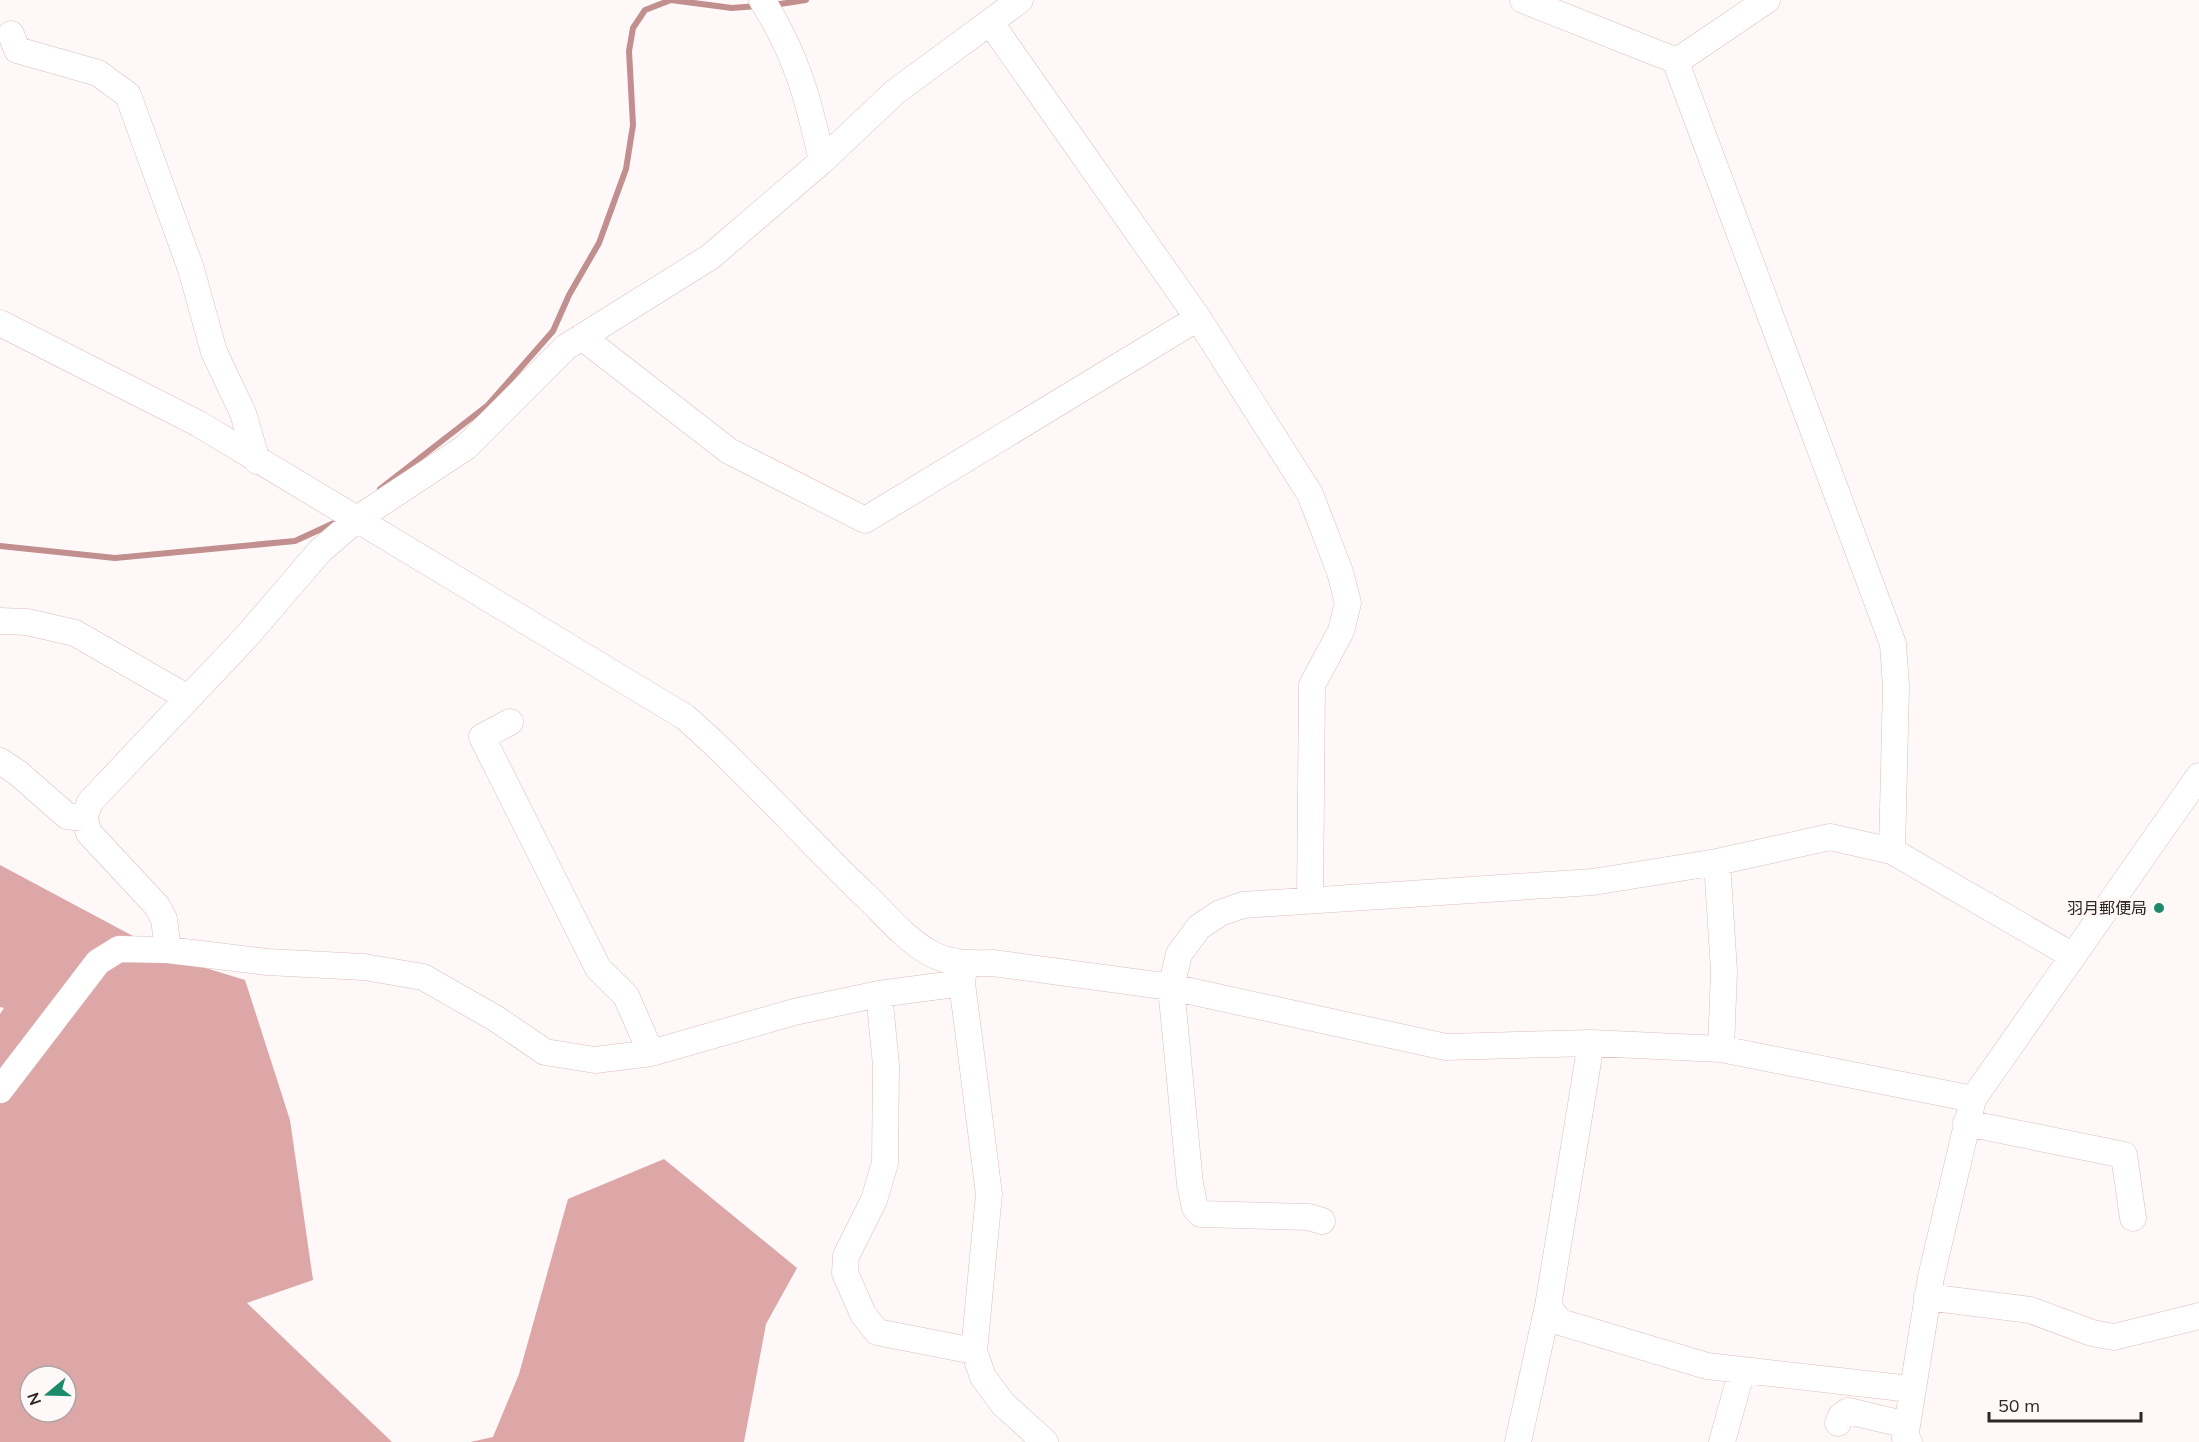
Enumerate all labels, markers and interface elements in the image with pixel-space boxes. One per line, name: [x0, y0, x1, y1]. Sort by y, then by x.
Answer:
place label: 羽月郵便局: [2067, 898, 2147, 918]
marker: 羽月郵便局: [2152, 901, 2166, 915]
north arrow: [18, 1364, 78, 1424]
scale bar: [1989, 1385, 2140, 1423]
text: N: [22, 1390, 45, 1408]
text: 50 m: [1998, 1394, 2040, 1417]

